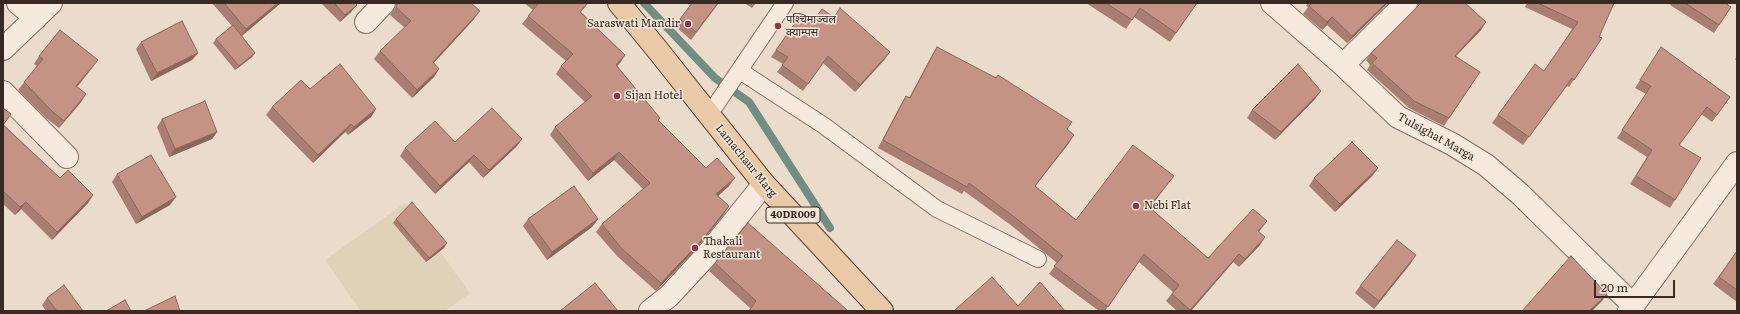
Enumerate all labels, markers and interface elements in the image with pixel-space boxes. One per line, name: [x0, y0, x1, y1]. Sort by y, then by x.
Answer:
place label: पश्‍चिमाञ्‍चल क्याम्पस: [786, 13, 836, 39]
place label: Saraswati Mandir: [587, 17, 680, 31]
marker: Saraswati Mandir: [683, 19, 693, 29]
marker: पश्‍चिमाञ्‍चल क्याम्पस: [773, 21, 783, 31]
place label: Sijan Hotel: [625, 89, 683, 103]
marker: Sijan Hotel: [612, 91, 622, 101]
street label: Tulsighat Marga: [1395, 110, 1477, 164]
street label: Lamachaur Marg: [713, 122, 779, 200]
place label: Nebi Flat: [1144, 199, 1191, 213]
marker: Nebi Flat: [1131, 201, 1141, 211]
road number: 40DR009: [766, 207, 820, 223]
place label: Thakali Restaurant: [703, 235, 760, 261]
marker: Thakali Restaurant: [690, 243, 700, 253]
scale bar: [1596, 272, 1677, 298]
text: 20 m: [1601, 278, 1628, 296]

